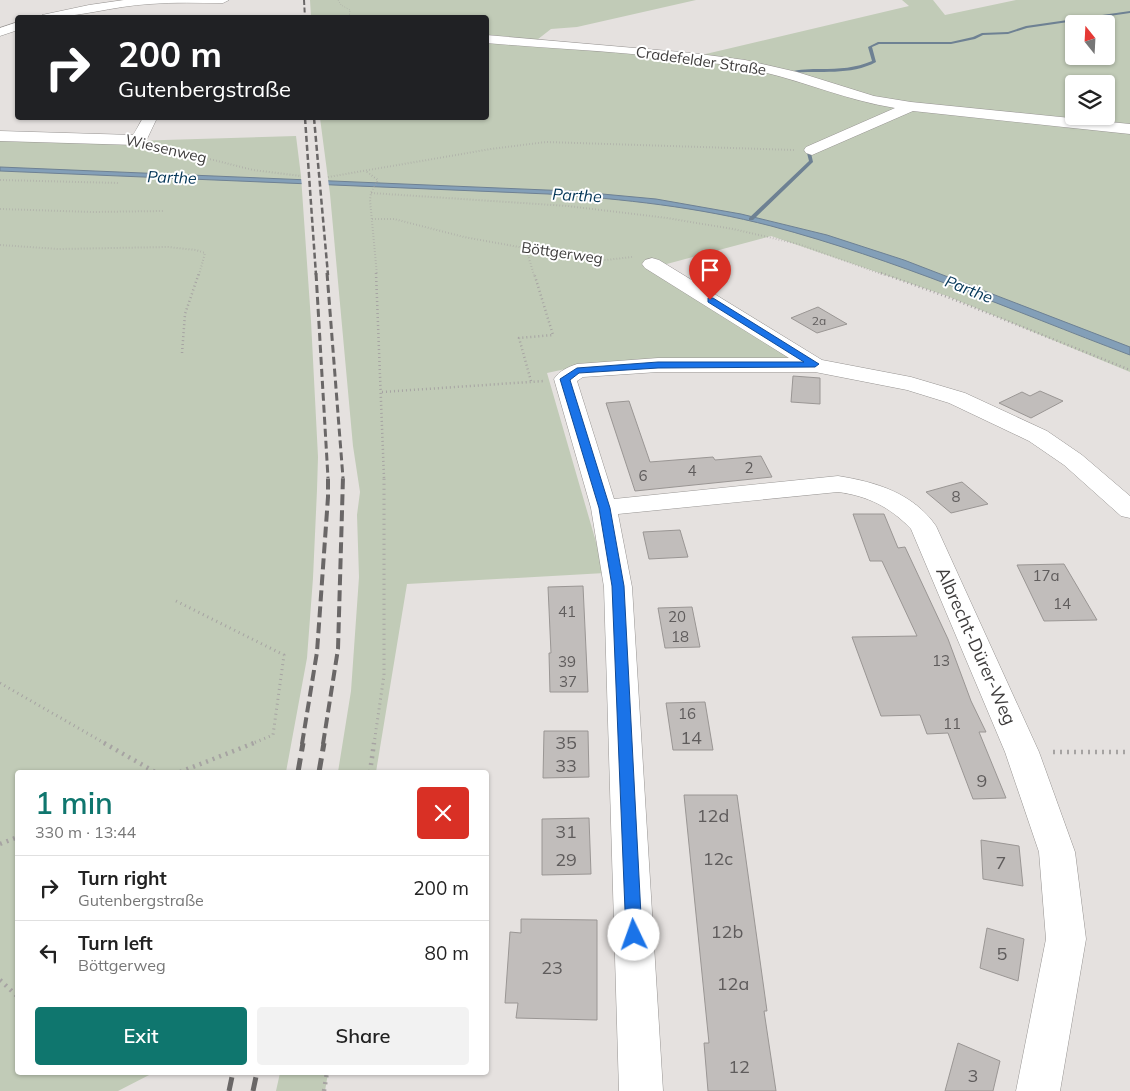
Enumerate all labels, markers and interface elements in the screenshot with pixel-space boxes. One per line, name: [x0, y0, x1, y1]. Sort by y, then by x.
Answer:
north arrow: [1065, 15, 1115, 65]
map controls: [1065, 15, 1115, 125]
text: 200 m: [118, 32, 222, 76]
icon: right: [35, 35, 100, 100]
street label: Cradefelder Straße: [635, 42, 768, 79]
text: Gutenbergstraße: [118, 75, 291, 103]
button: layers: [1065, 75, 1115, 125]
street label: Wiesenweg: [124, 130, 209, 167]
water label: Parthe: [147, 166, 197, 188]
water label: Parthe: [552, 184, 603, 206]
street label: Böttgerweg: [520, 237, 604, 268]
pin: [689, 249, 731, 300]
icon: arrive: [696, 256, 724, 284]
water label: Parthe: [942, 271, 996, 307]
house number: 2a: [812, 313, 826, 328]
house number: 2: [744, 458, 754, 477]
house number: 4: [687, 461, 697, 480]
house number: 6: [638, 466, 648, 485]
house number: 8: [951, 487, 961, 506]
street label: Albrecht-Dürer-Weg: [931, 563, 1022, 728]
house number: 17a: [1032, 566, 1060, 585]
house number: 14: [1053, 594, 1071, 613]
house number: 41: [558, 602, 576, 621]
house number: 20: [668, 607, 686, 626]
house number: 18: [671, 627, 689, 646]
house number: 13: [932, 651, 950, 670]
house number: 39: [558, 652, 576, 671]
house number: 37: [559, 672, 577, 691]
house number: 16: [678, 704, 696, 723]
house number: 11: [943, 714, 961, 733]
house number: 14: [680, 726, 702, 749]
house number: 35: [555, 731, 577, 754]
house number: 33: [555, 754, 577, 777]
house number: 9: [977, 769, 987, 792]
text: 1 min: [35, 784, 113, 822]
button: close: [417, 787, 469, 839]
house number: 12d: [697, 804, 729, 827]
house number: 31: [555, 820, 577, 843]
text: 330 m · 13:44: [35, 822, 136, 842]
house number: 12c: [703, 847, 733, 870]
house number: 29: [555, 848, 577, 871]
house number: 7: [996, 851, 1006, 874]
text: Turn right: [78, 866, 167, 890]
icon: right: [35, 874, 63, 902]
text: 200 m: [413, 876, 469, 900]
text: Gutenbergstraße: [78, 890, 204, 910]
position arrow: [607, 908, 659, 960]
house number: 12b: [711, 920, 743, 943]
text: Turn left: [78, 931, 153, 955]
icon: left: [35, 939, 63, 967]
text: 80 m: [425, 941, 469, 965]
house number: 5: [997, 942, 1008, 965]
text: Böttgerweg: [78, 955, 166, 975]
house number: 23: [541, 956, 563, 979]
house number: 12a: [717, 972, 749, 995]
button: Exit: [35, 1007, 247, 1065]
button: Share: [257, 1007, 469, 1065]
house number: 12: [728, 1055, 750, 1078]
house number: 3: [968, 1064, 978, 1087]

